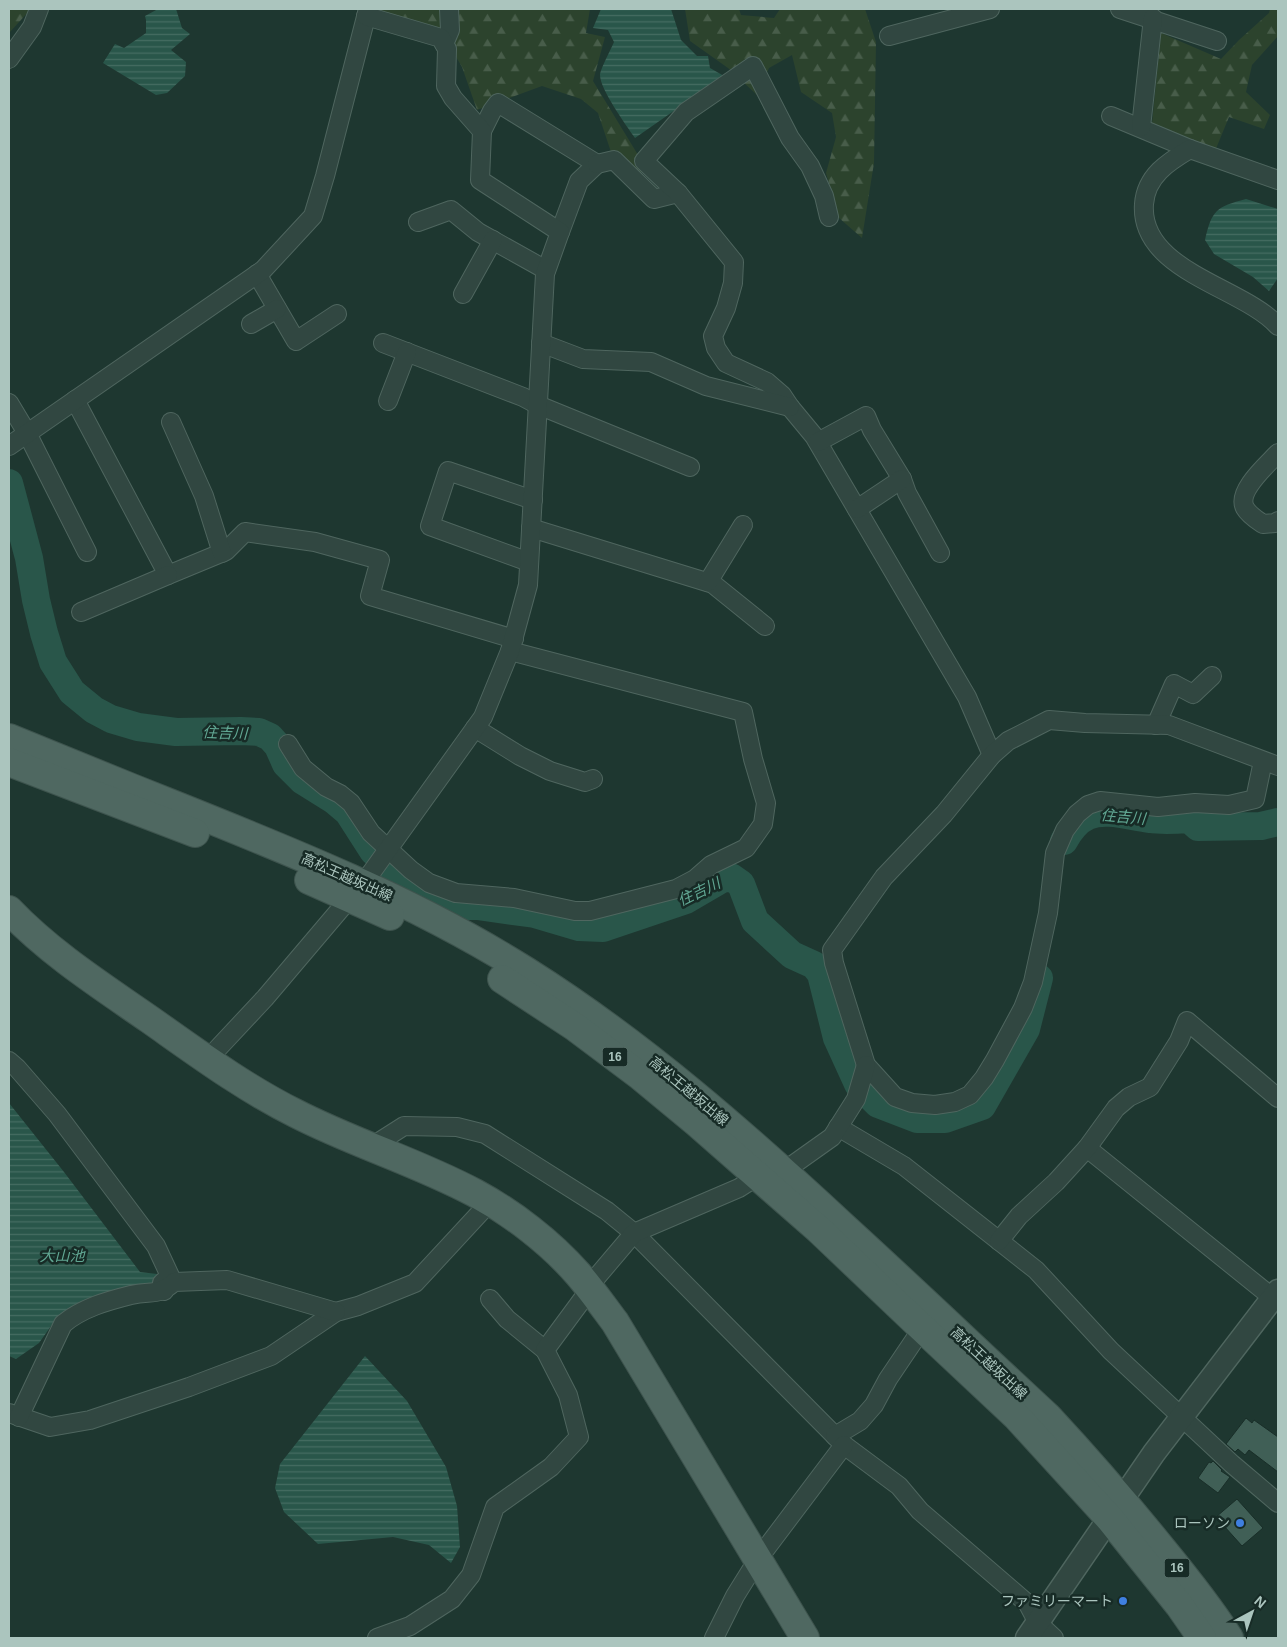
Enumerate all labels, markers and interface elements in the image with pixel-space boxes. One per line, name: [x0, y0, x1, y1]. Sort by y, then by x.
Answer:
water label: 住吉川: [202, 723, 250, 742]
water label: 住吉川: [1100, 806, 1148, 827]
street label: 高松王越坂出線: [299, 850, 395, 904]
water label: 住吉川: [675, 873, 725, 909]
road number: 16: [602, 1048, 628, 1066]
street label: 高松王越坂出線: [646, 1053, 732, 1129]
water label: 大山池: [39, 1247, 86, 1264]
street label: 高松王越坂出線: [948, 1324, 1030, 1402]
place label: ローソン: [1174, 1515, 1230, 1531]
marker: ローソン: [1234, 1517, 1246, 1529]
road number: 16: [1164, 1559, 1190, 1578]
north arrow: [1227, 1587, 1277, 1637]
place label: ファミリーマート: [1001, 1593, 1113, 1609]
text: N: [1251, 1593, 1269, 1611]
marker: ファミリーマート: [1117, 1595, 1129, 1607]

